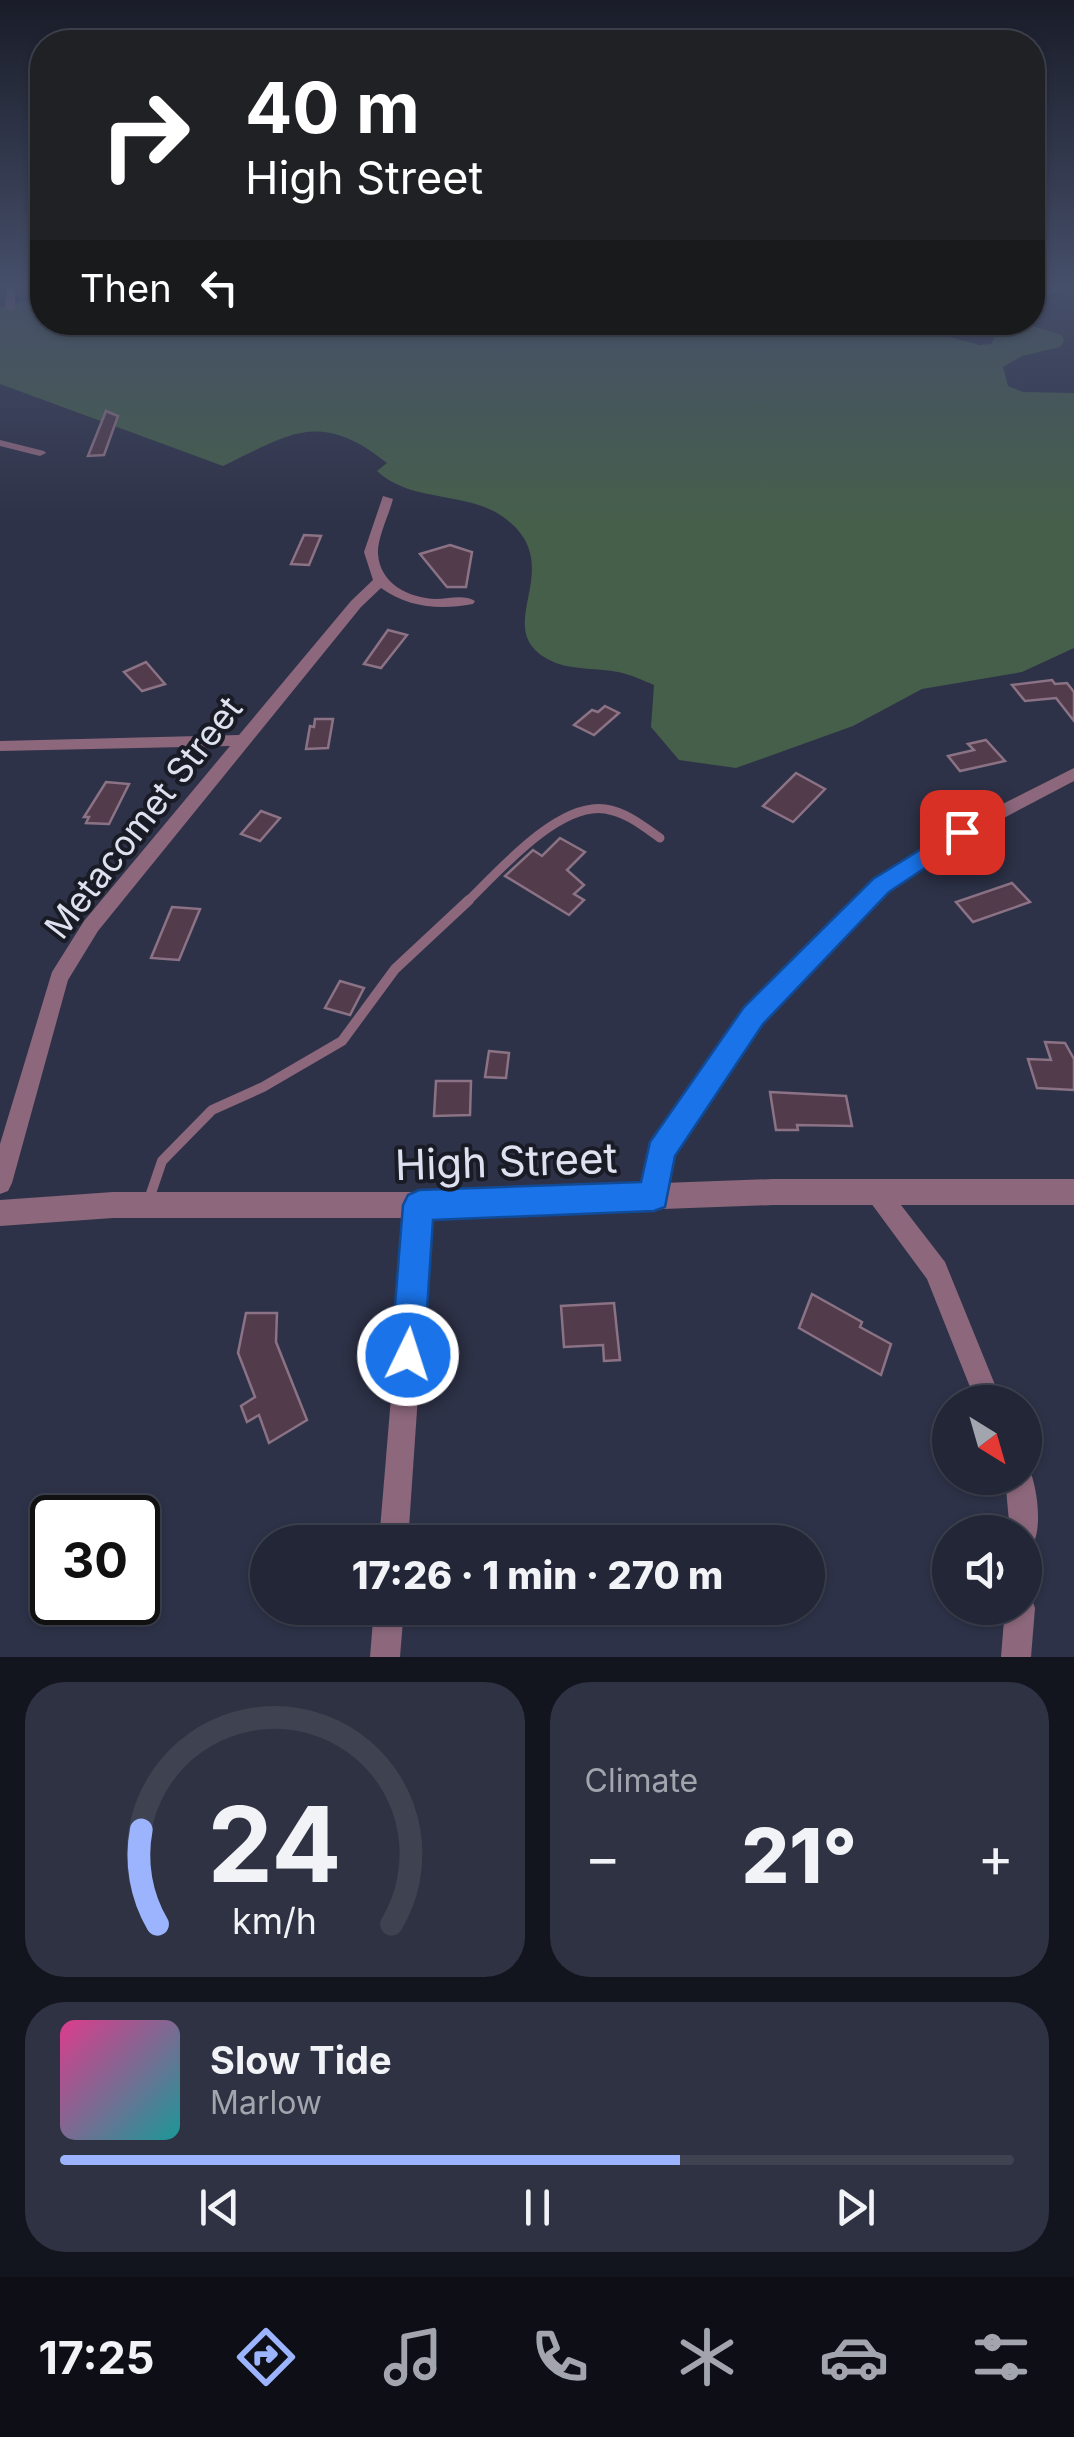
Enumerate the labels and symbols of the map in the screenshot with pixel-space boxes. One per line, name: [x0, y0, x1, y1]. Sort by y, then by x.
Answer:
street label: Metacomet Street: [36, 688, 250, 946]
pin: [920, 790, 1005, 875]
street label: High Street: [394, 1132, 618, 1190]
position arrow: [356, 1303, 460, 1407]
north arrow: [932, 1385, 1042, 1495]
speed limit sign: 30: [30, 1495, 160, 1625]

